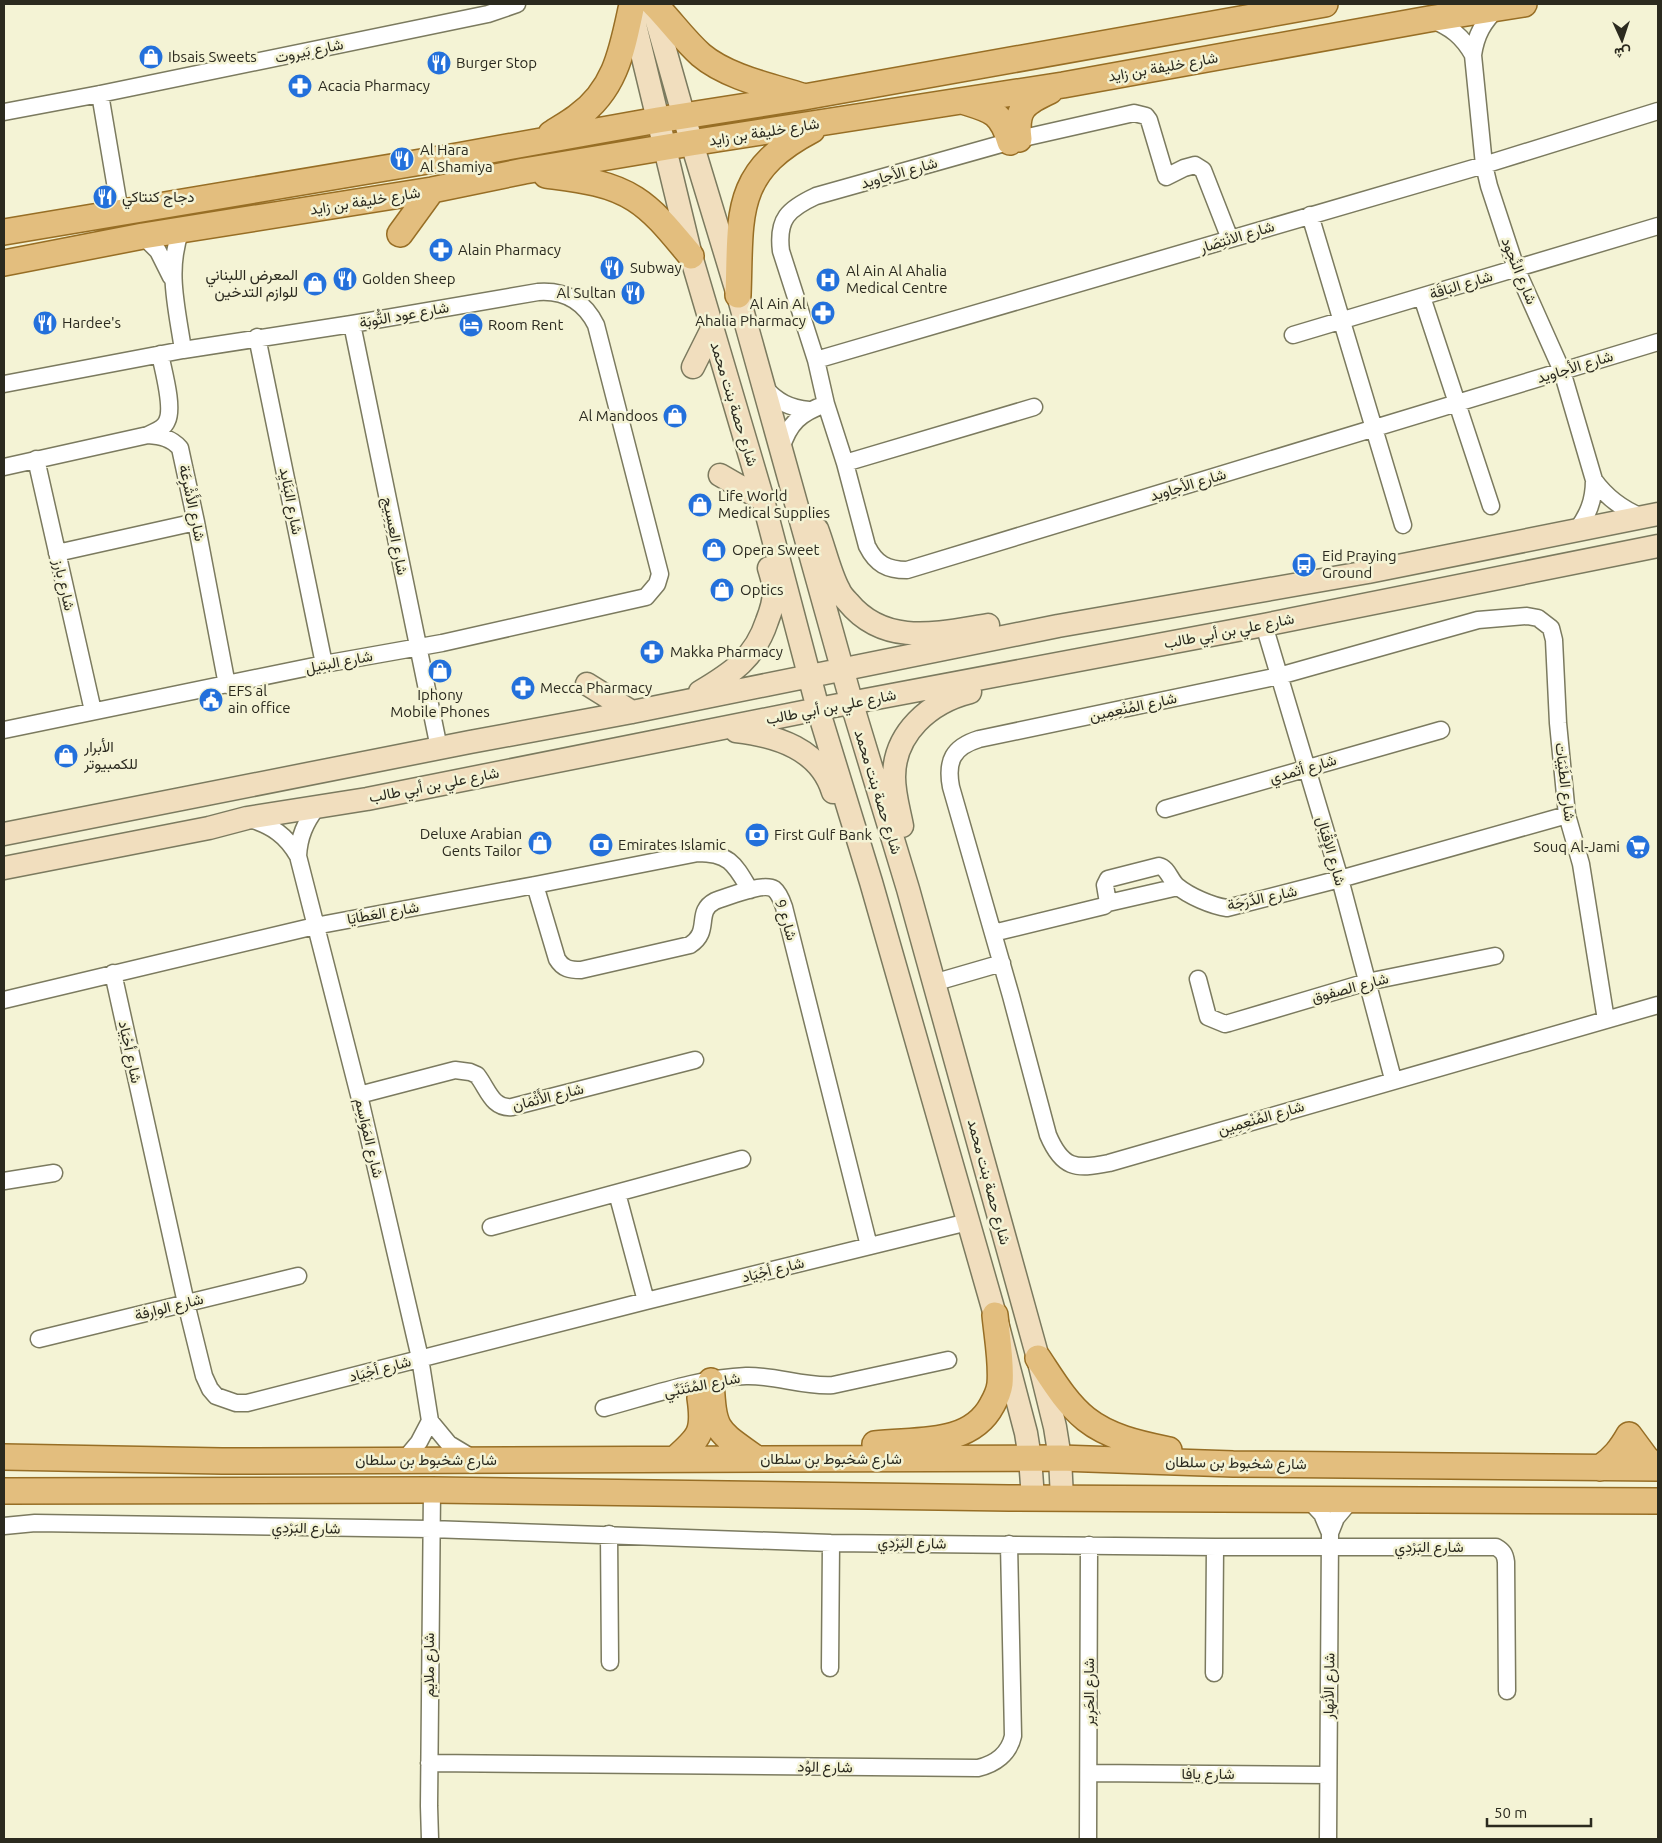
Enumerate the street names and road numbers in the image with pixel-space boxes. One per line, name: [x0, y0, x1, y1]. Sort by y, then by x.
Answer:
street label: شارع بَيروت: [273, 35, 345, 69]
street label: شارع خليفة بن زايد: [1107, 48, 1220, 88]
street label: شارع خليفة بن زايد: [708, 114, 821, 152]
street label: شارع الأجاويد: [859, 153, 940, 194]
street label: شارع خليفة بن زايد: [309, 183, 422, 221]
street label: شارع الانْتِصَار: [1196, 217, 1277, 259]
street label: شارع النُجود: [1496, 235, 1541, 308]
street label: شارع البَاقَة: [1427, 266, 1496, 305]
street label: شارع عود التُّوبَة: [357, 296, 451, 334]
street label: شارع حصة بنت محمد: [705, 339, 762, 469]
street label: شارع الأجاويد: [1535, 347, 1616, 389]
street label: شارع الأَشْرِعَة: [173, 463, 211, 544]
street label: شارع الأجاويد: [1148, 465, 1229, 507]
street label: شارع البَنَايِد: [273, 466, 306, 537]
street label: شارع العِسِيج: [377, 495, 411, 577]
street label: شارع بارز: [47, 557, 79, 613]
street label: شارع علي بن أبي طالب: [1162, 609, 1297, 656]
street label: شارع البتيل: [304, 647, 375, 679]
street label: شارع علي بن أبي طالب: [764, 685, 899, 732]
street label: شارع المُنْعِمِين: [1088, 689, 1179, 727]
street label: شارع حصة بنت محمد: [849, 727, 906, 857]
street label: شارع الطَيْبَات: [1549, 742, 1579, 823]
street label: شارع أثمدي: [1267, 751, 1340, 791]
street label: شارع علي بن أبي طالب: [367, 763, 502, 810]
street label: شارع الإِقْبَال: [1310, 814, 1350, 889]
street label: شارع الدَّرَجَة: [1225, 882, 1299, 916]
street label: شارع 9: [769, 897, 801, 944]
street label: شارع العَطَايَا: [346, 898, 421, 930]
street label: شارع الصفوق: [1310, 969, 1391, 1009]
street label: شارع أجْيَاد: [113, 1019, 145, 1086]
street label: شارع الأَثْمَان: [510, 1077, 586, 1116]
street label: شارع المَوَاسِم: [349, 1096, 387, 1180]
street label: شارع المُنْعِمِين: [1216, 1097, 1307, 1141]
street label: شارع حصة بنت محمد: [962, 1117, 1014, 1248]
street label: شارع أجْيَاد: [740, 1254, 807, 1288]
street label: شارع الوارفة: [133, 1290, 206, 1326]
street label: شارع أجْيَاد: [347, 1352, 414, 1388]
street label: شارع المُتَنَبِّي: [662, 1369, 743, 1405]
street label: شارع شخبوط بن سلطان: [760, 1450, 902, 1470]
street label: شارع شخبوط بن سلطان: [355, 1451, 497, 1471]
street label: شارع شخبوط بن سلطان: [1165, 1453, 1307, 1475]
street label: شارع البَرْدِي: [271, 1518, 341, 1542]
street label: شارع البَرْدِي: [877, 1533, 947, 1557]
street label: شارع البَرْدِي: [1395, 1538, 1464, 1560]
street label: شارع ملايم: [420, 1632, 440, 1697]
street label: شارع الأنهار: [1319, 1652, 1341, 1720]
street label: شارع الحَرِير: [1080, 1658, 1101, 1727]
street label: شارع الوُد: [797, 1758, 853, 1778]
street label: شارع يافا: [1182, 1765, 1235, 1785]

